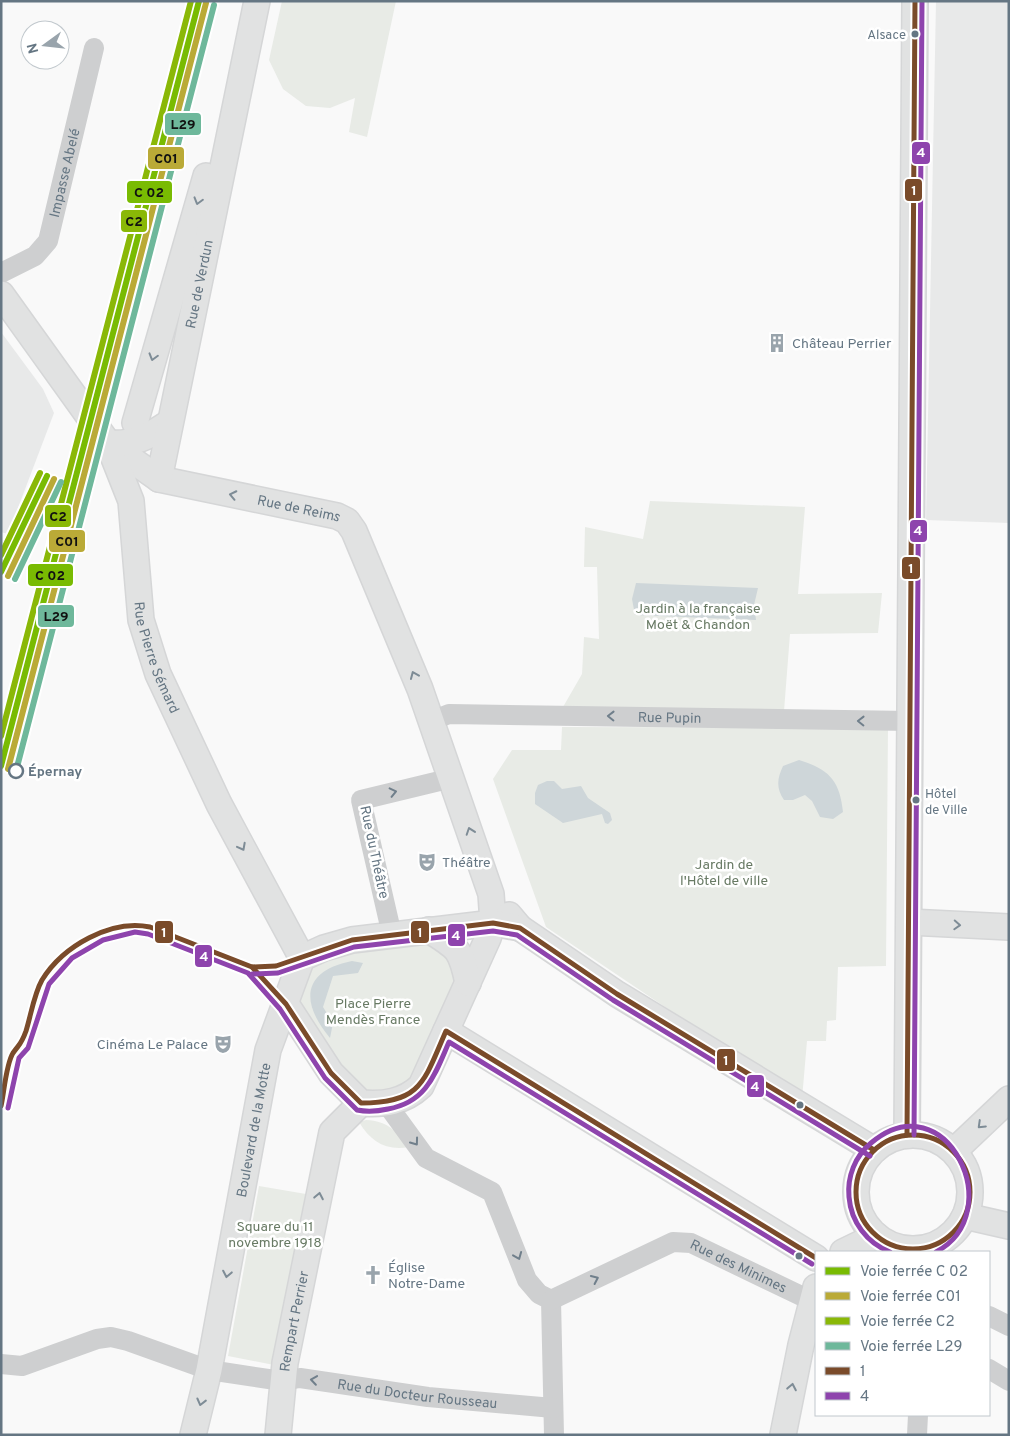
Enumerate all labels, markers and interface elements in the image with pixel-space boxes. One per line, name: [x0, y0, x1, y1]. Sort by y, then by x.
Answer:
north arrow: [20, 20, 70, 70]
place label: Alsace: [867, 28, 906, 44]
marker: Alsace: [910, 29, 920, 39]
text: N: [24, 41, 43, 55]
line badge: L29: [164, 112, 202, 136]
text: L29: [170, 117, 196, 134]
street label: Impasse Abelé: [47, 127, 85, 219]
line badge: 4: [911, 141, 931, 165]
text: 4: [917, 145, 926, 162]
line badge: C01: [147, 146, 185, 170]
text: C01: [154, 151, 178, 168]
line badge: 1: [904, 178, 923, 202]
line badge: C 02: [126, 180, 173, 204]
text: 1: [911, 183, 917, 200]
text: C 02: [134, 185, 164, 202]
one-way arrow: [194, 196, 204, 204]
line badge: C2: [120, 209, 148, 233]
text: C2: [125, 214, 143, 231]
street label: Rue de Verdun: [183, 238, 218, 330]
building icon: Château Perrier: [766, 332, 788, 354]
place label: Château Perrier: [792, 336, 892, 353]
one-way arrow: [149, 352, 159, 360]
one-way arrow: [229, 490, 238, 501]
street label: Rue de Reims: [255, 493, 344, 527]
line badge: C2: [44, 504, 72, 528]
text: C2: [49, 509, 67, 526]
line badge: 4: [909, 519, 928, 543]
text: 4: [914, 523, 923, 540]
line badge: C01: [48, 529, 86, 553]
text: C01: [55, 534, 79, 551]
line badge: 1: [901, 556, 921, 580]
text: 1: [908, 561, 914, 578]
line badge: C 02: [27, 563, 74, 587]
text: C 02: [35, 568, 65, 585]
street label: Rue Pierre Sémard: [129, 601, 182, 716]
park label: Jardin à la française Moët & Chandon: [635, 601, 761, 634]
line badge: L29: [37, 604, 75, 628]
text: L29: [43, 609, 69, 626]
one-way arrow: [410, 671, 420, 680]
street label: Rue Pupin: [638, 710, 702, 728]
one-way arrow: [607, 711, 615, 722]
one-way arrow: [857, 715, 865, 726]
marker: Épernay: [8, 763, 24, 779]
place label: Épernay: [28, 763, 82, 781]
one-way arrow: [389, 787, 398, 798]
place label: Hôtel de Ville: [925, 787, 967, 819]
marker: Hôtel de Ville: [911, 795, 921, 805]
street label: Rue du Théâtre: [355, 804, 392, 900]
one-way arrow: [466, 827, 476, 836]
one-way arrow: [236, 842, 246, 851]
theatre icon: Théâtre: [416, 851, 438, 873]
place label: Théâtre: [442, 855, 491, 872]
park label: Jardin de l'Hôtel de ville: [680, 857, 768, 890]
one-way arrow: [953, 919, 961, 930]
line badge: 1: [154, 920, 174, 944]
line badge: 1: [410, 920, 430, 944]
line badge: 4: [447, 923, 466, 947]
text: 1: [161, 925, 167, 942]
text: 1: [417, 925, 423, 942]
text: 4: [452, 928, 461, 945]
line badge: 4: [194, 944, 213, 968]
text: 4: [200, 949, 209, 966]
park label: Place Pierre Mendès France: [326, 996, 420, 1029]
theatre icon: Cinéma Le Palace: [212, 1033, 234, 1055]
place label: Cinéma Le Palace: [97, 1037, 208, 1054]
line badge: 1: [716, 1048, 736, 1072]
text: 1: [723, 1053, 729, 1070]
street label: Boulevard de la Motte: [234, 1062, 275, 1199]
line badge: 4: [746, 1074, 765, 1098]
text: 4: [751, 1079, 760, 1096]
unlabelled marker: [795, 1100, 805, 1110]
one-way arrow: [978, 1119, 987, 1128]
one-way arrow: [409, 1136, 418, 1146]
one-way arrow: [313, 1192, 324, 1201]
park label: Square du 11 novembre 1918: [228, 1219, 322, 1252]
street label: Rue des Minimes: [687, 1237, 789, 1298]
one-way arrow: [511, 1251, 522, 1260]
unlabelled marker: [794, 1251, 804, 1261]
legend: [815, 1251, 990, 1416]
place label: Église Notre-Dame: [388, 1259, 465, 1293]
text: Voie ferrée C 02: [860, 1263, 968, 1282]
church icon: Église Notre-Dame: [362, 1264, 384, 1286]
one-way arrow: [222, 1269, 232, 1278]
street label: Rempart Perrier: [277, 1269, 314, 1373]
one-way arrow: [590, 1275, 599, 1285]
text: Voie ferrée C01: [860, 1288, 961, 1307]
text: Voie ferrée C2: [860, 1313, 955, 1332]
text: Voie ferrée L29: [860, 1338, 962, 1357]
text: 1: [860, 1363, 866, 1382]
one-way arrow: [309, 1375, 317, 1386]
street label: Rue du Docteur Rousseau: [336, 1377, 498, 1413]
one-way arrow: [787, 1382, 797, 1391]
text: 4: [860, 1388, 869, 1407]
one-way arrow: [196, 1398, 207, 1407]

